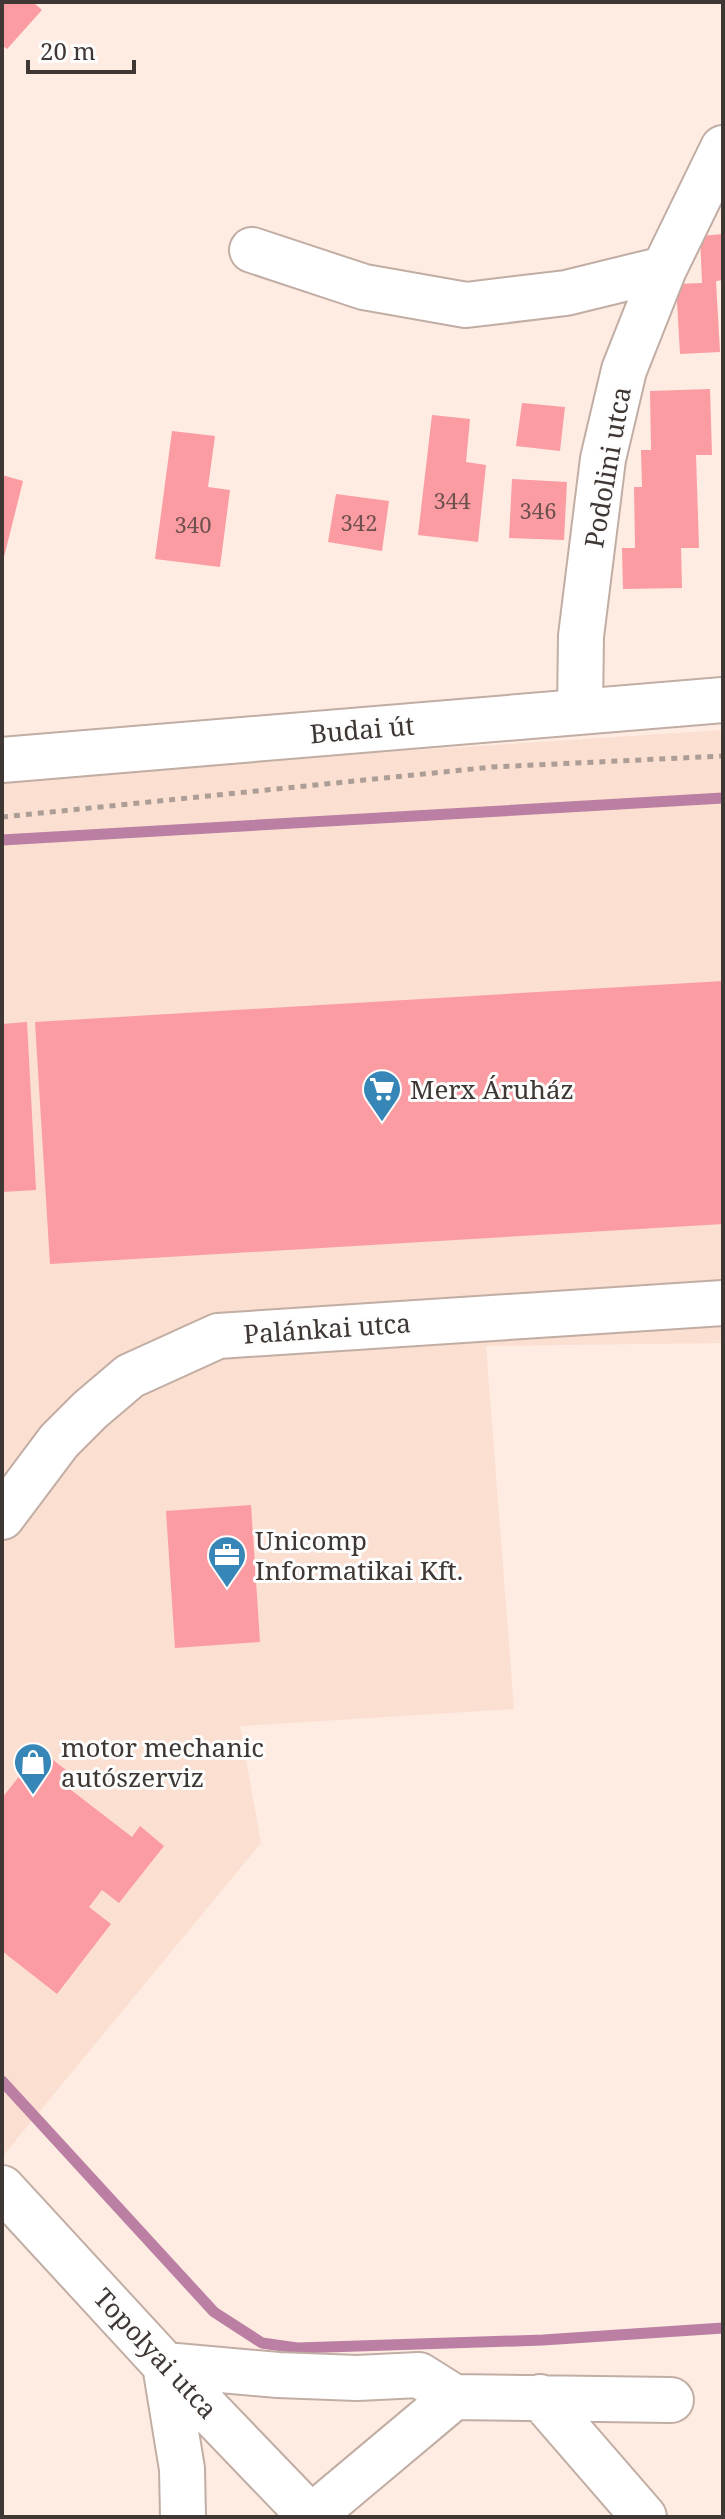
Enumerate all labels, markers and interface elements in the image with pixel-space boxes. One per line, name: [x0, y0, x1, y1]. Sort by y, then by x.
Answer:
scale bar: [28, 24, 134, 74]
text: 20 m: [40, 34, 96, 67]
street label: Podolini utca: [575, 384, 639, 550]
house number: 344: [434, 485, 470, 515]
house number: 346: [520, 495, 556, 525]
house number: 342: [341, 507, 377, 537]
house number: 340: [175, 509, 211, 539]
street label: Budai út: [308, 706, 416, 752]
supermarket icon: Merx Áruház: [361, 1068, 403, 1123]
place label: Merx Áruház: [410, 1071, 574, 1107]
street label: Palánkai utca: [242, 1304, 412, 1352]
place label: Unicomp Informatikai Kft.: [255, 1522, 463, 1588]
office icon: Unicomp Informatikai Kft.: [206, 1534, 248, 1589]
place label: motor mechanic autószerviz: [61, 1729, 264, 1795]
shop icon: motor mechanic autószerviz: [12, 1741, 54, 1796]
street label: Topolyai utca: [86, 2280, 226, 2426]

